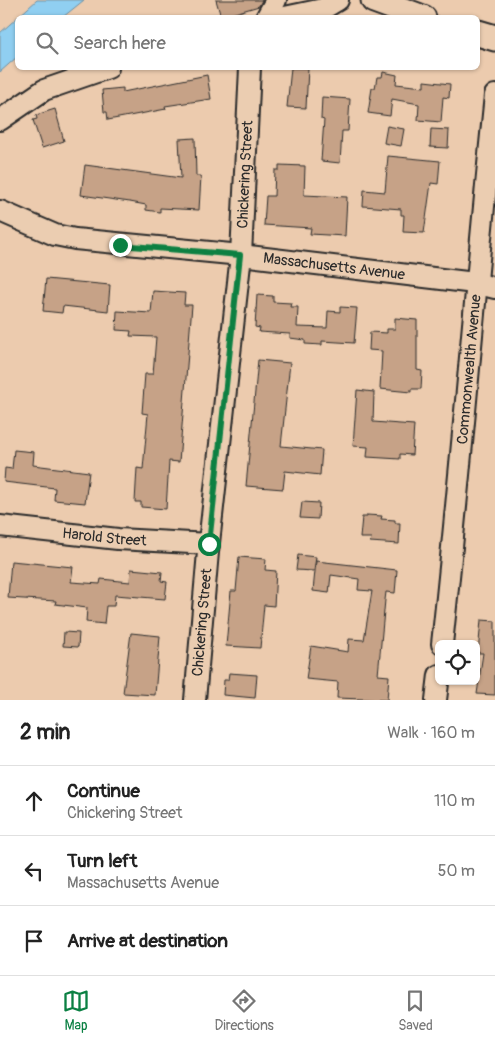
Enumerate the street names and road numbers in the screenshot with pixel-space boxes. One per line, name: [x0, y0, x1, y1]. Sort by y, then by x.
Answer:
street label: Chickering Street: [233, 119, 258, 229]
street label: Massachusetts Avenue: [262, 249, 407, 285]
street label: Commonwealth Avenue: [453, 293, 486, 445]
street label: Harold Street: [61, 524, 148, 551]
street label: Chickering Street: [188, 567, 217, 677]

